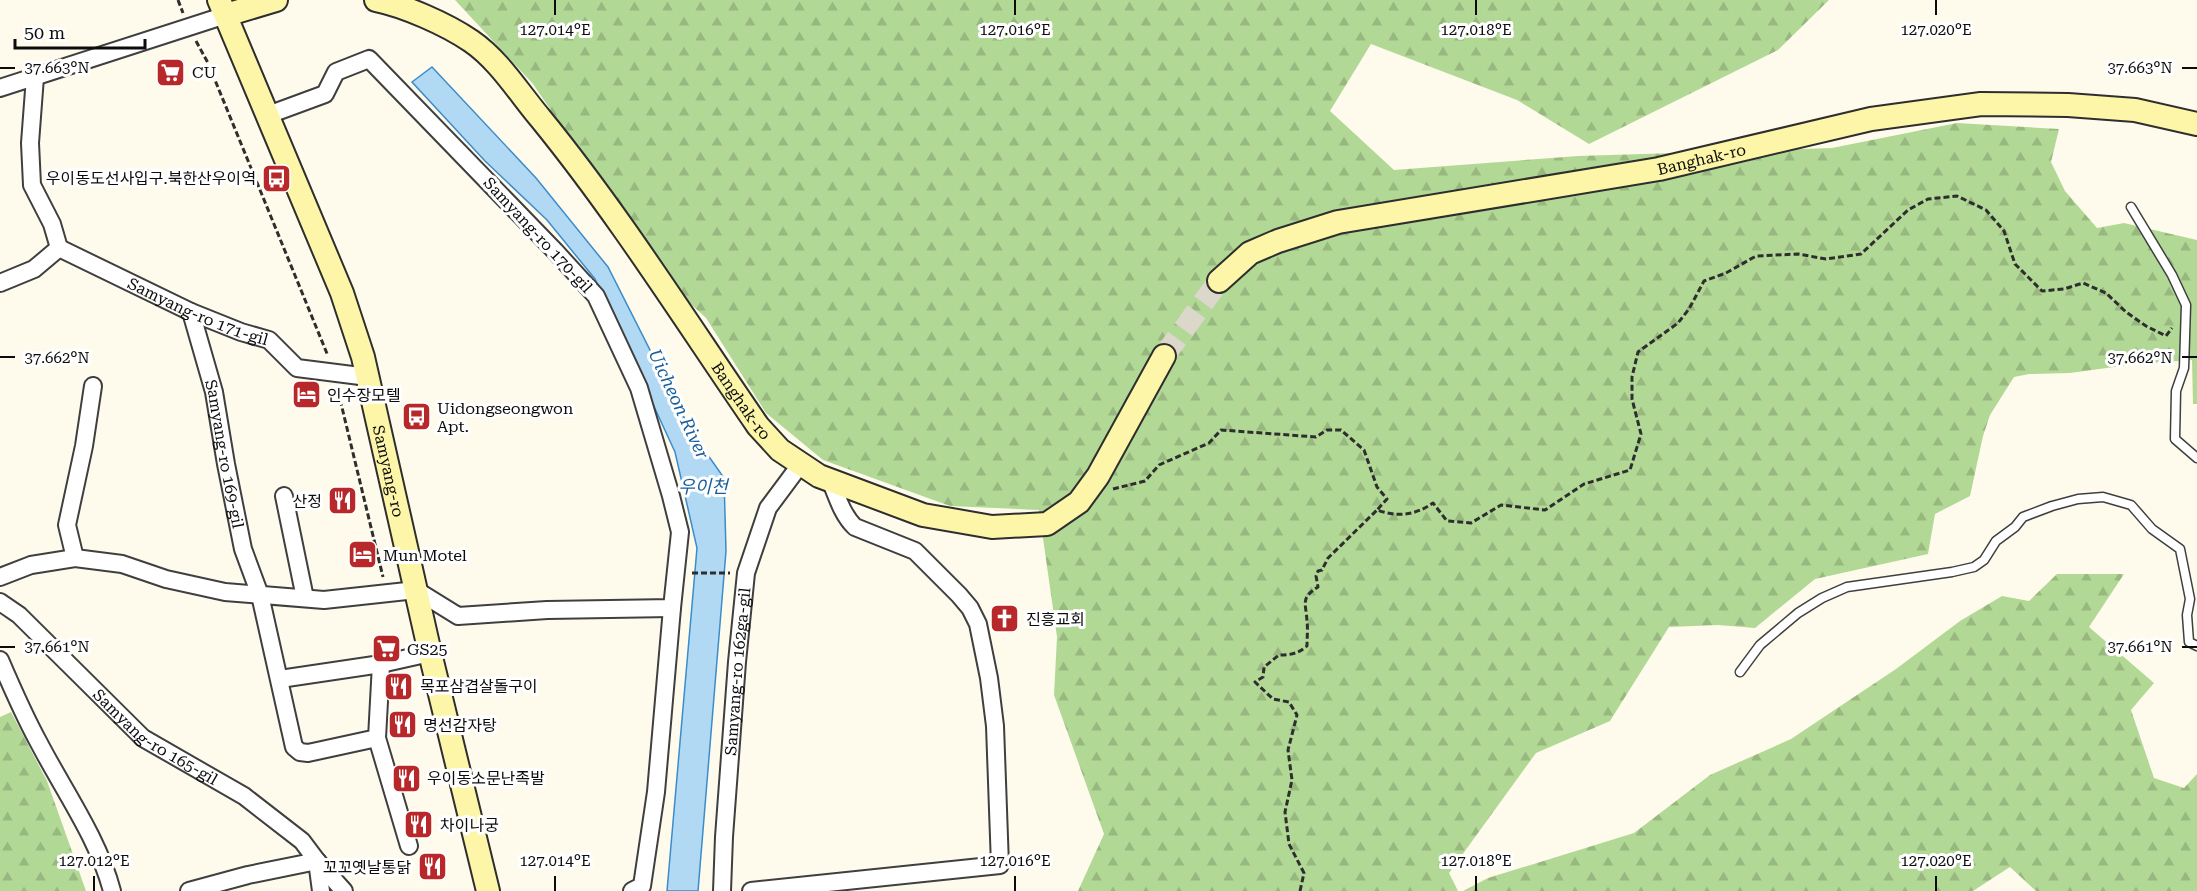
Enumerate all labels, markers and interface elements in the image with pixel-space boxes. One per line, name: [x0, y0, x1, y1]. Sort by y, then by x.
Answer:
scale bar: [15, 12, 146, 50]
text: 127.014°E: [519, 21, 591, 39]
text: 127.016°E: [979, 21, 1051, 39]
text: 127.018°E: [1440, 21, 1512, 39]
text: 127.020°E: [1900, 21, 1972, 39]
text: 50 m: [24, 22, 65, 43]
supermarket icon: CU: [155, 56, 187, 88]
text: 37.663°N: [24, 59, 90, 77]
text: 37.663°N: [2107, 59, 2173, 77]
place label: CU: [192, 63, 216, 82]
street label: Banghak-ro: [1655, 139, 1748, 179]
bus stop icon: 우이동도선사입구.북한산우이역: [261, 162, 293, 194]
place label: 우이동도선사입구.북한산우이역: [46, 169, 256, 188]
street label: Samyang-ro 170-gil: [480, 173, 596, 297]
street label: Samyang-ro 171-gil: [125, 273, 271, 349]
water label: Uicheon River: [644, 346, 714, 463]
text: 37.662°N: [24, 349, 90, 367]
text: 37.662°N: [2107, 349, 2173, 367]
street label: Banghak-ro: [708, 358, 775, 444]
street label: Samyang-ro 169-gil: [201, 377, 248, 530]
hotel icon: 인수장모텔: [290, 379, 322, 411]
place label: 인수장모텔: [327, 386, 401, 405]
place label: Uidongseongwon Apt.: [437, 399, 573, 436]
bus stop icon: Uidongseongwon Apt.: [400, 401, 432, 433]
street label: Samyang-ro: [369, 423, 408, 519]
water label: 우이천: [678, 476, 730, 497]
restaurant icon: 산정: [327, 485, 359, 517]
place label: 산정: [293, 492, 322, 511]
hotel icon: Mun Motel: [346, 539, 378, 571]
place label: Mun Motel: [383, 546, 467, 565]
street label: Samyang-ro 162ga-gil: [721, 587, 754, 756]
church icon: 진흥교회: [989, 603, 1021, 635]
place label: 진흥교회: [1026, 610, 1085, 629]
supermarket icon: GS25: [370, 633, 402, 665]
text: 37.661°N: [24, 638, 90, 656]
text: 37.661°N: [2107, 638, 2173, 656]
place label: GS25: [407, 640, 447, 659]
restaurant icon: 목포삼겹살돌구이: [383, 670, 415, 702]
place label: 목포삼겹살돌구이: [420, 677, 538, 696]
street label: Samyang-ro 165-gil: [89, 685, 221, 788]
restaurant icon: 명선감자탕: [386, 709, 418, 741]
place label: 명선감자탕: [423, 716, 497, 735]
restaurant icon: 우이동소문난족발: [390, 762, 422, 794]
place label: 우이동소문난족발: [427, 769, 545, 788]
restaurant icon: 차이나궁: [403, 809, 435, 841]
place label: 차이나궁: [440, 816, 499, 835]
restaurant icon: 꼬꼬옛날통닭: [416, 851, 448, 883]
text: 127.012°E: [58, 852, 130, 870]
text: 127.014°E: [519, 852, 591, 870]
text: 127.016°E: [979, 852, 1051, 870]
text: 127.018°E: [1440, 852, 1512, 870]
text: 127.020°E: [1900, 852, 1972, 870]
place label: 꼬꼬옛날통닭: [323, 858, 411, 877]

